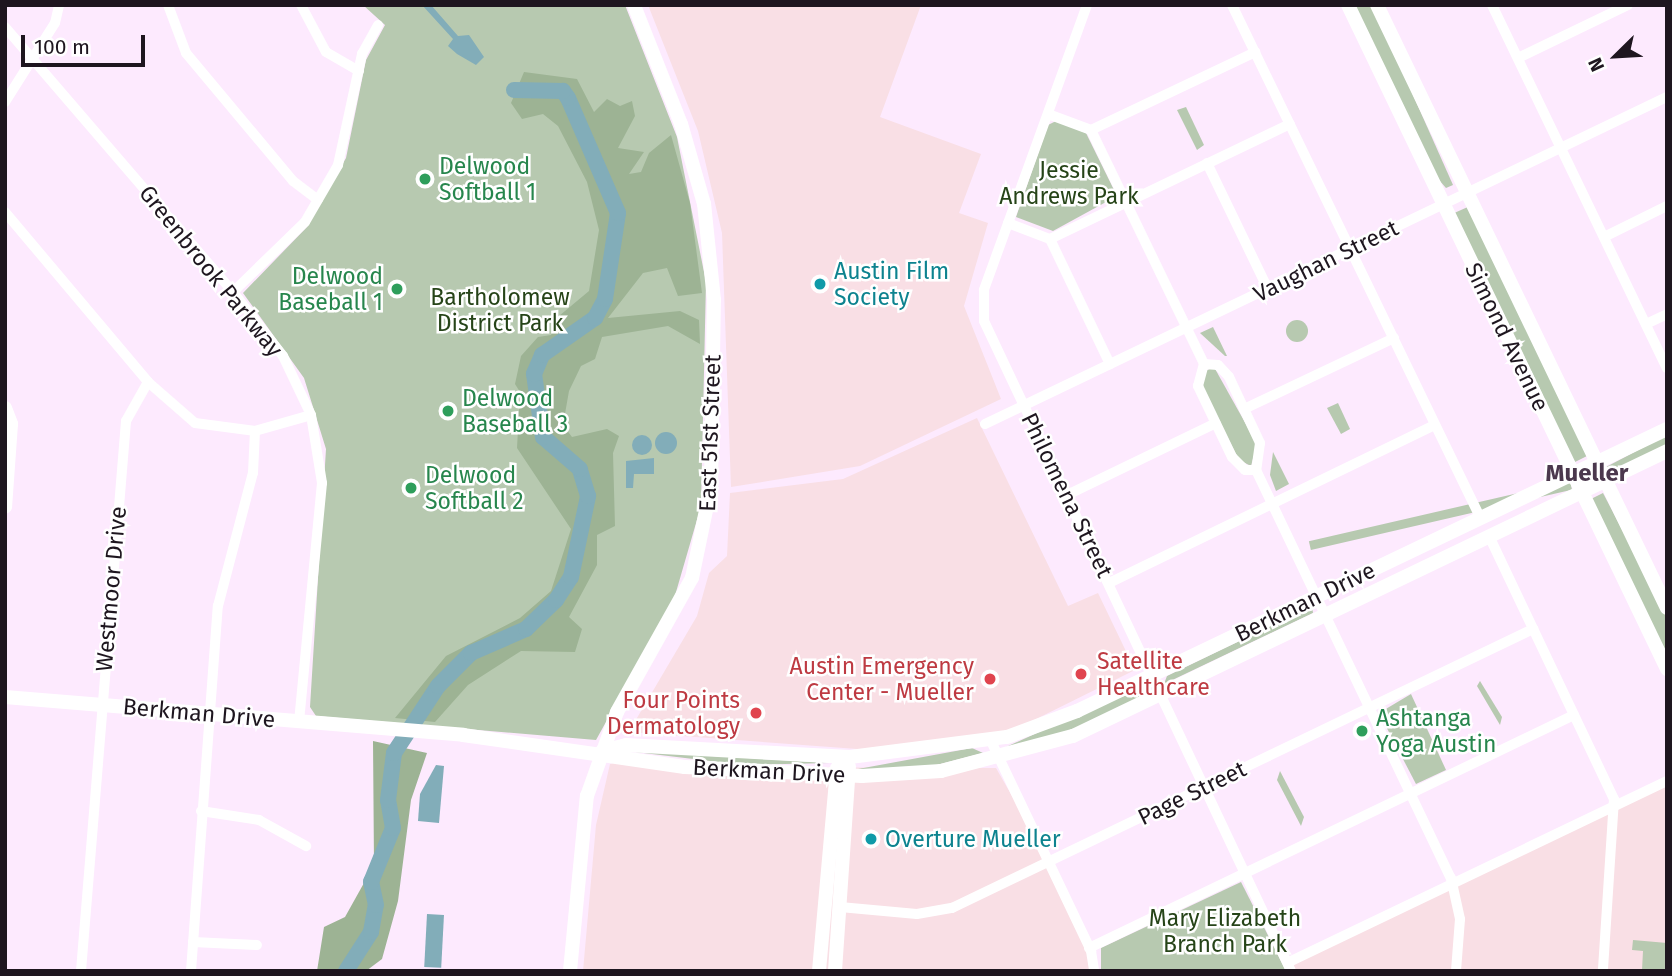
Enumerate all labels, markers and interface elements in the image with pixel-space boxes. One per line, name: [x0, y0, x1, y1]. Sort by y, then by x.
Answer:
scale bar: [24, 21, 149, 65]
north arrow: [1581, 21, 1651, 91]
text: 100 m: [34, 34, 90, 60]
text: N: [1583, 54, 1609, 75]
place label: Delwood Softball 1: [439, 152, 536, 206]
park label: Jessie Andrews Park: [999, 156, 1139, 210]
marker: Delwood Softball 1: [417, 171, 433, 187]
street label: Greenbrook Parkway: [133, 180, 289, 362]
street label: Vaughan Street: [1249, 214, 1403, 308]
place label: Austin Film Society: [834, 257, 949, 311]
street label: Simond Avenue: [1459, 258, 1555, 416]
place label: Delwood Baseball 1: [278, 262, 383, 316]
marker: Austin Film Society: [812, 276, 828, 292]
marker: Delwood Baseball 1: [389, 281, 405, 297]
park label: Bartholomew District Park: [430, 283, 570, 337]
street label: East 51st Street: [693, 354, 727, 512]
place label: Delwood Baseball 3: [462, 384, 568, 438]
marker: Delwood Baseball 3: [440, 403, 456, 419]
street label: Philomena Street: [1015, 408, 1119, 582]
district label: Mueller: [1546, 460, 1628, 488]
place label: Delwood Softball 2: [425, 461, 524, 515]
marker: Delwood Softball 2: [403, 480, 419, 496]
street label: Westmoor Drive: [90, 505, 132, 673]
street label: Berkman Drive: [1230, 556, 1380, 648]
place label: Satellite Healthcare: [1097, 647, 1210, 701]
place label: Austin Emergency Center - Mueller: [790, 652, 974, 706]
marker: Satellite Healthcare: [1071, 664, 1091, 684]
marker: Austin Emergency Center - Mueller: [980, 669, 1000, 689]
place label: Four Points Dermatology: [607, 686, 740, 740]
street label: Berkman Drive: [122, 693, 276, 733]
marker: Four Points Dermatology: [746, 703, 766, 723]
place label: Ashtanga Yoga Austin: [1376, 704, 1496, 758]
marker: Ashtanga Yoga Austin: [1354, 723, 1370, 739]
street label: Berkman Drive: [692, 753, 846, 789]
street label: Page Street: [1133, 755, 1251, 831]
place label: Overture Mueller: [885, 825, 1061, 853]
marker: Overture Mueller: [863, 831, 879, 847]
park label: Mary Elizabeth Branch Park: [1149, 904, 1301, 958]

